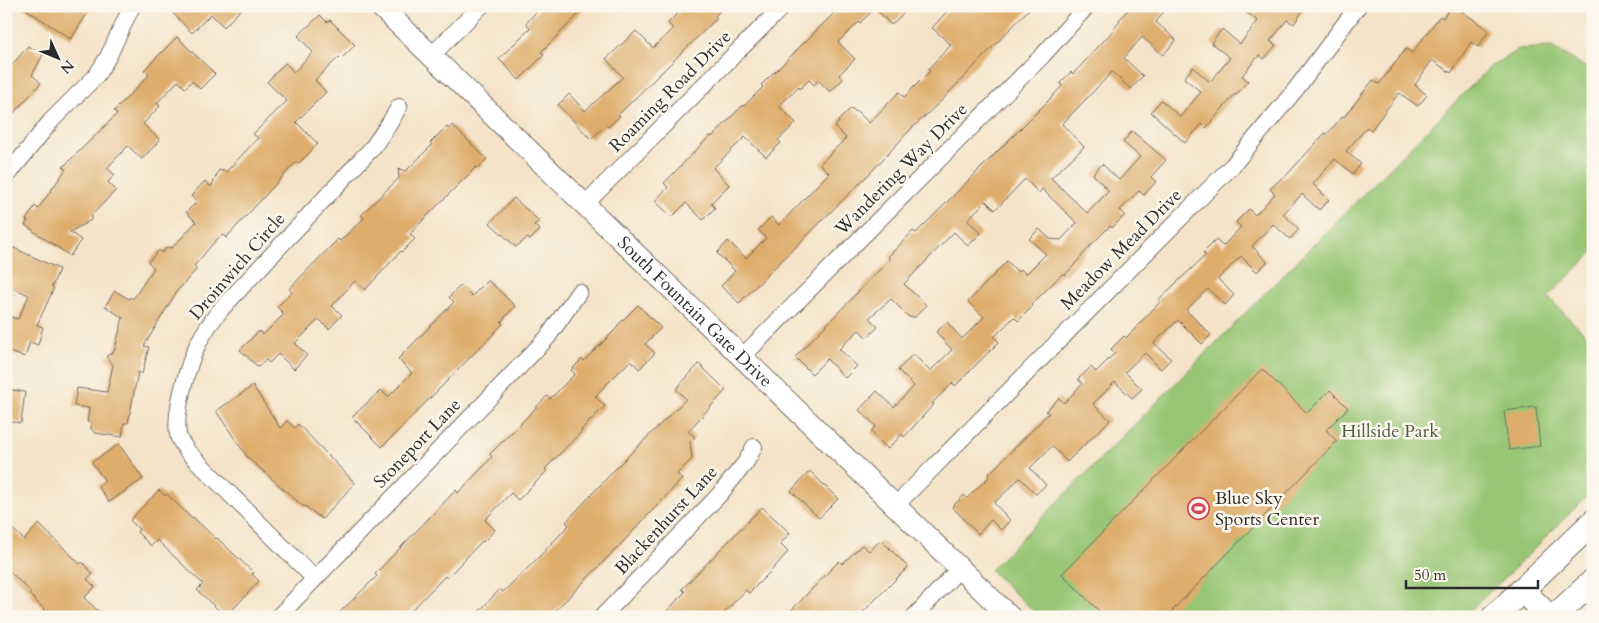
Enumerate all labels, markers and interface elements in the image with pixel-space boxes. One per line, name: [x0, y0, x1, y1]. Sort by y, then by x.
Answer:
street label: Roaming Road Drive: [604, 25, 737, 158]
north arrow: [32, 32, 82, 82]
text: N: [56, 56, 78, 78]
street label: Wandering Way Drive: [829, 98, 973, 242]
street label: Meadow Mead Drive: [1055, 183, 1188, 316]
street label: Droinwich Circle: [184, 207, 291, 325]
street label: South Fountain Gate Drive: [612, 231, 778, 393]
street label: Stoneport Lane: [368, 393, 467, 494]
park label: Hillside Park: [1341, 419, 1439, 444]
street label: Blackenhurst Lane: [609, 460, 724, 580]
place label: Blue Sky Sports Center: [1215, 486, 1319, 532]
sports icon: Blue Sky Sports Center: [1187, 496, 1211, 520]
scale bar: [1406, 558, 1539, 590]
text: 50 m: [1414, 565, 1446, 585]

